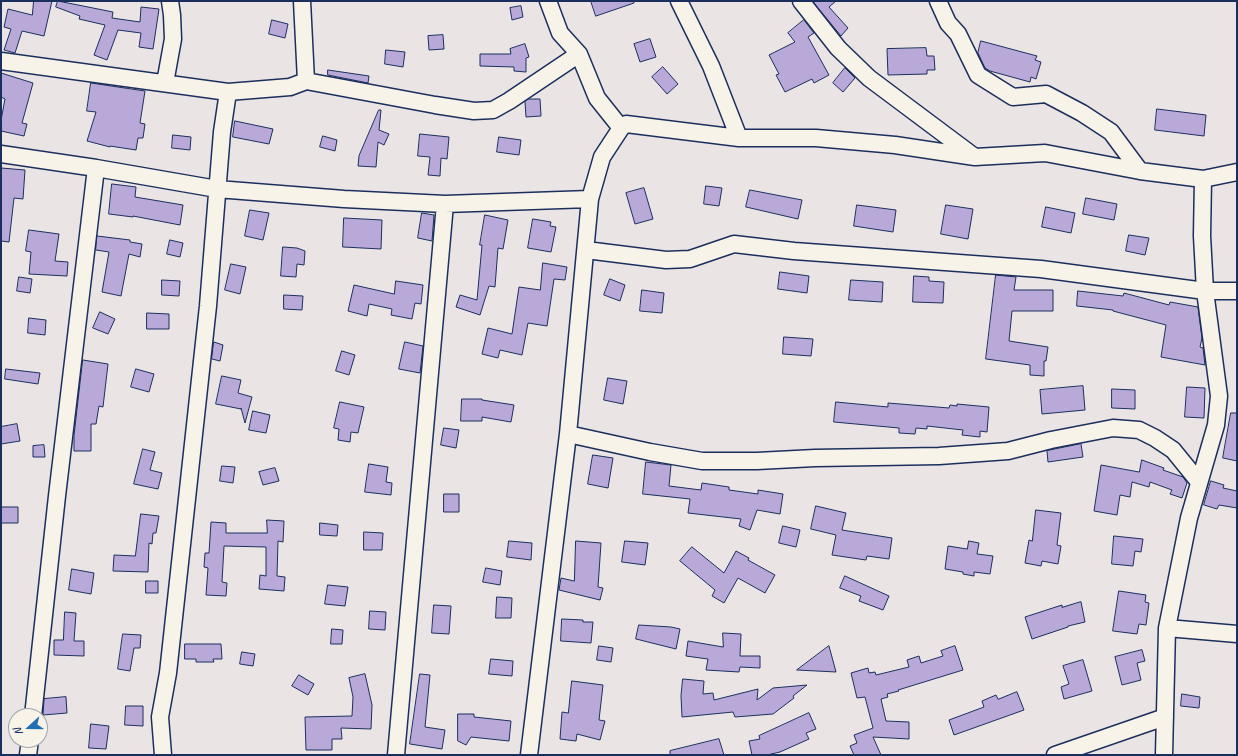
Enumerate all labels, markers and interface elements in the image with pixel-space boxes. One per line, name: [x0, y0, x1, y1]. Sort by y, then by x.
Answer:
north arrow: [8, 708, 48, 748]
text: N: [10, 726, 25, 738]

